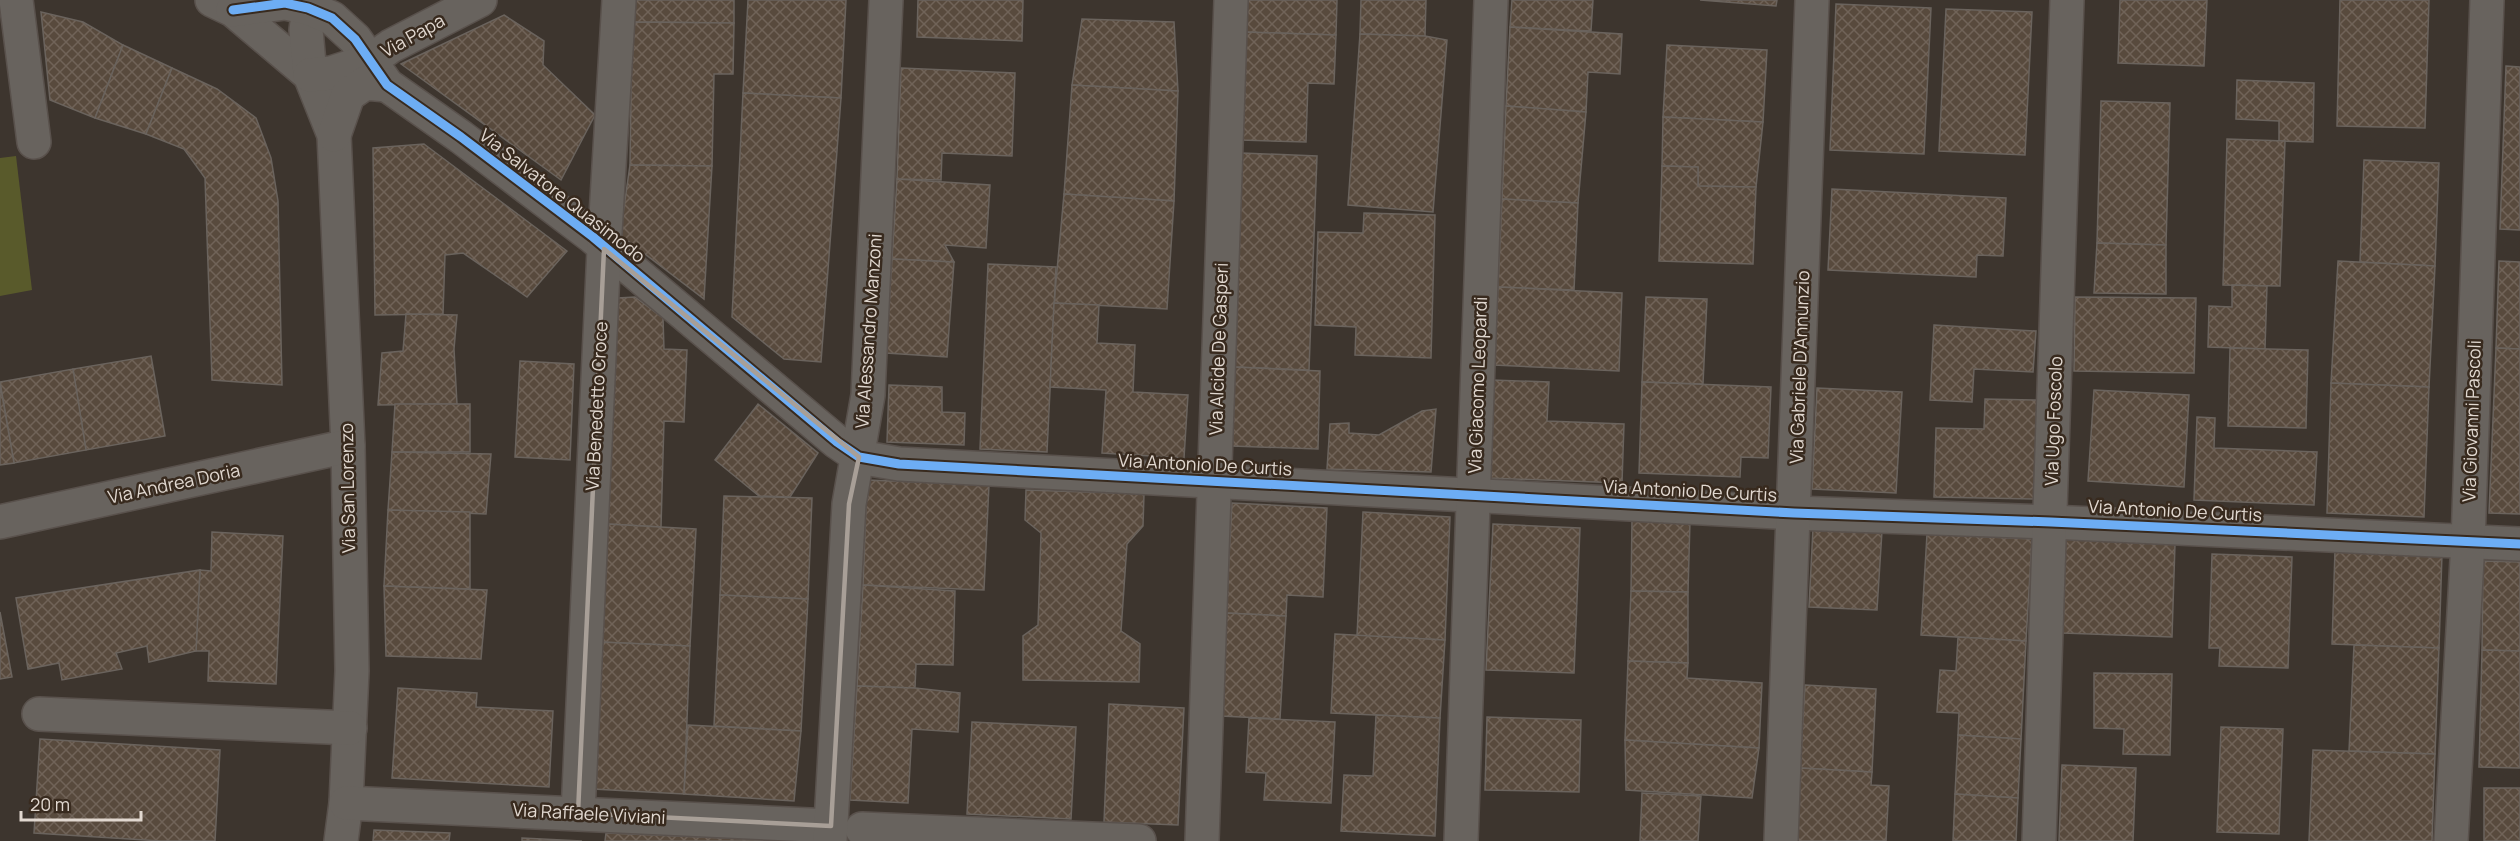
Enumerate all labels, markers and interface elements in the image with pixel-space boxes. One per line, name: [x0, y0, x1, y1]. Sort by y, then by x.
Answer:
street label: Via Papa: [376, 8, 449, 62]
street label: Via Salvatore Quasimodo: [475, 123, 651, 268]
street label: Via Alessandro Manzoni: [849, 233, 887, 429]
street label: Via Alcide De Gasperi: [1203, 262, 1233, 436]
street label: Via Gabriele D'Annunzio: [1784, 270, 1814, 464]
street label: Via Giacomo Leopardi: [1462, 296, 1492, 474]
street label: Via Benedetto Croce: [580, 321, 612, 491]
street label: Via Giovanni Pascoli: [2456, 340, 2486, 502]
street label: Via Ugo Foscolo: [2039, 356, 2067, 486]
street label: Via San Lorenzo: [334, 423, 360, 553]
street label: Via Antonio De Curtis: [1117, 447, 1293, 481]
street label: Via Andrea Doria: [105, 457, 242, 509]
street label: Via Antonio De Curtis: [1602, 473, 1778, 507]
street label: Via Antonio De Curtis: [2087, 493, 2263, 527]
scale bar: [21, 784, 141, 822]
text: 20 m: [30, 792, 70, 816]
street label: Via Raffaele Viviani: [512, 797, 666, 829]

